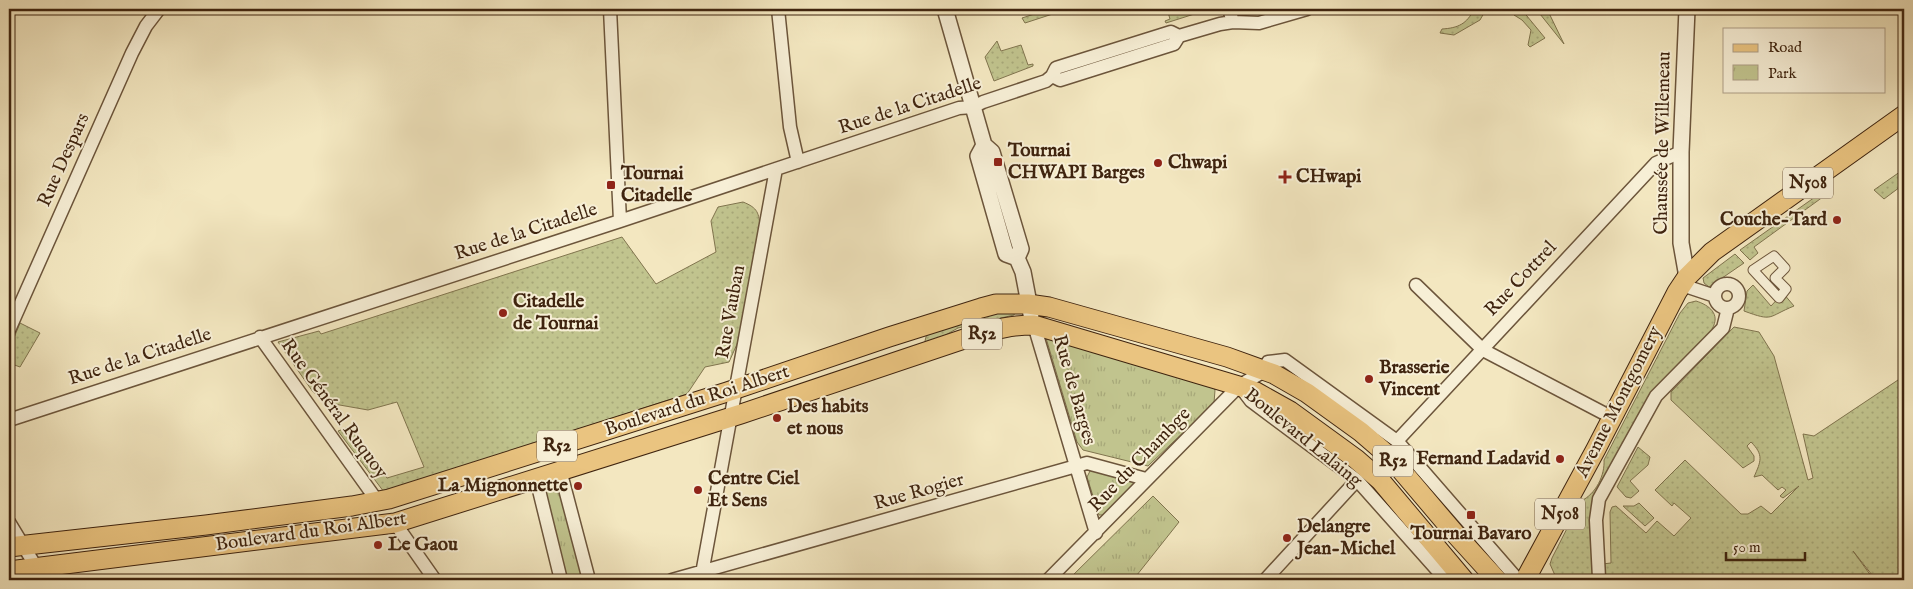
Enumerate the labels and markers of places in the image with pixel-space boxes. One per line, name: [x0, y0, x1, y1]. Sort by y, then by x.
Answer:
place label: Tournai CHWAPI Barges: [1007, 139, 1145, 185]
place label: Chwapi: [1168, 151, 1227, 175]
marker: Tournai CHWAPI Barges: [992, 156, 1004, 168]
marker: Chwapi: [1152, 157, 1164, 169]
place label: Tournai Citadelle: [620, 162, 692, 208]
place label: CHwapi: [1296, 165, 1361, 189]
marker: CHwapi: [1278, 170, 1292, 184]
marker: Tournai Citadelle: [605, 179, 617, 191]
place label: Couche-Tard: [1720, 208, 1828, 232]
marker: Couche-Tard: [1831, 214, 1843, 226]
place label: Citadelle de Tournai: [513, 290, 599, 336]
marker: Citadelle de Tournai: [497, 307, 509, 319]
place label: Brasserie Vincent: [1378, 356, 1450, 402]
marker: Brasserie Vincent: [1363, 373, 1375, 385]
place label: Des habits et nous: [787, 395, 869, 441]
marker: Des habits et nous: [771, 412, 783, 424]
place label: Fernand Ladavid: [1416, 447, 1551, 471]
marker: Fernand Ladavid: [1554, 453, 1566, 465]
place label: Centre Ciel Et Sens: [708, 467, 800, 513]
place label: La Mignonnette: [438, 474, 568, 498]
marker: La Mignonnette: [572, 480, 584, 492]
marker: Centre Ciel Et Sens: [692, 484, 704, 496]
marker: Tournai Bavaro: [1465, 509, 1477, 521]
place label: Delangre Jean-Michel: [1294, 515, 1396, 561]
place label: Tournai Bavaro: [1409, 522, 1532, 546]
marker: Delangre Jean-Michel: [1281, 532, 1293, 544]
place label: Le Gaou: [388, 533, 458, 557]
marker: Le Gaou: [372, 539, 384, 551]

